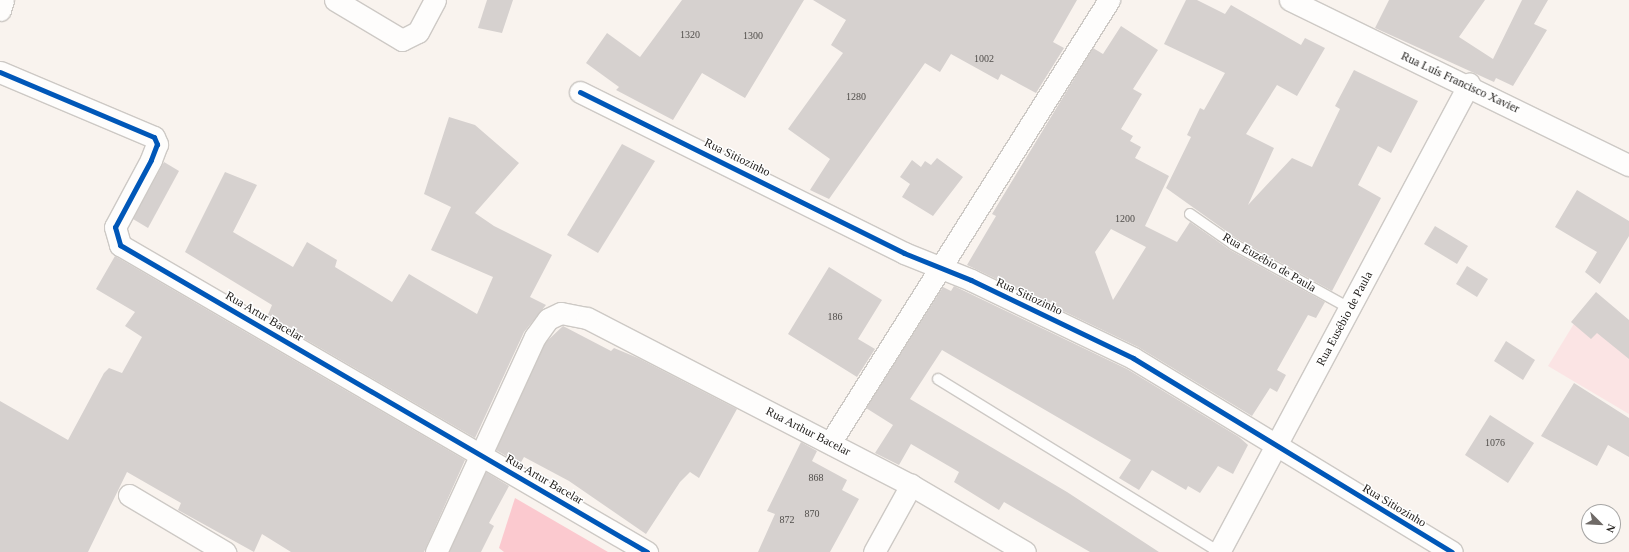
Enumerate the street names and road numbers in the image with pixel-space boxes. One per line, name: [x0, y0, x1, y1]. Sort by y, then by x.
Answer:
street label: Rua Luís Francisco Xavier: [1399, 49, 1521, 117]
street label: Rua Sitiozinho: [702, 136, 772, 180]
street label: Rua Euzébio de Paula: [1220, 230, 1318, 296]
street label: Rua Eusébio de Paula: [1314, 269, 1376, 369]
street label: Rua Sitiozinho: [993, 275, 1065, 319]
street label: Rua Artur Bacelar: [222, 289, 306, 345]
street label: Rua Arthur Bacelar: [763, 404, 853, 460]
street label: Rua Artur Bacelar: [502, 452, 586, 508]
street label: Rua Sitiozinho: [1360, 481, 1428, 531]

